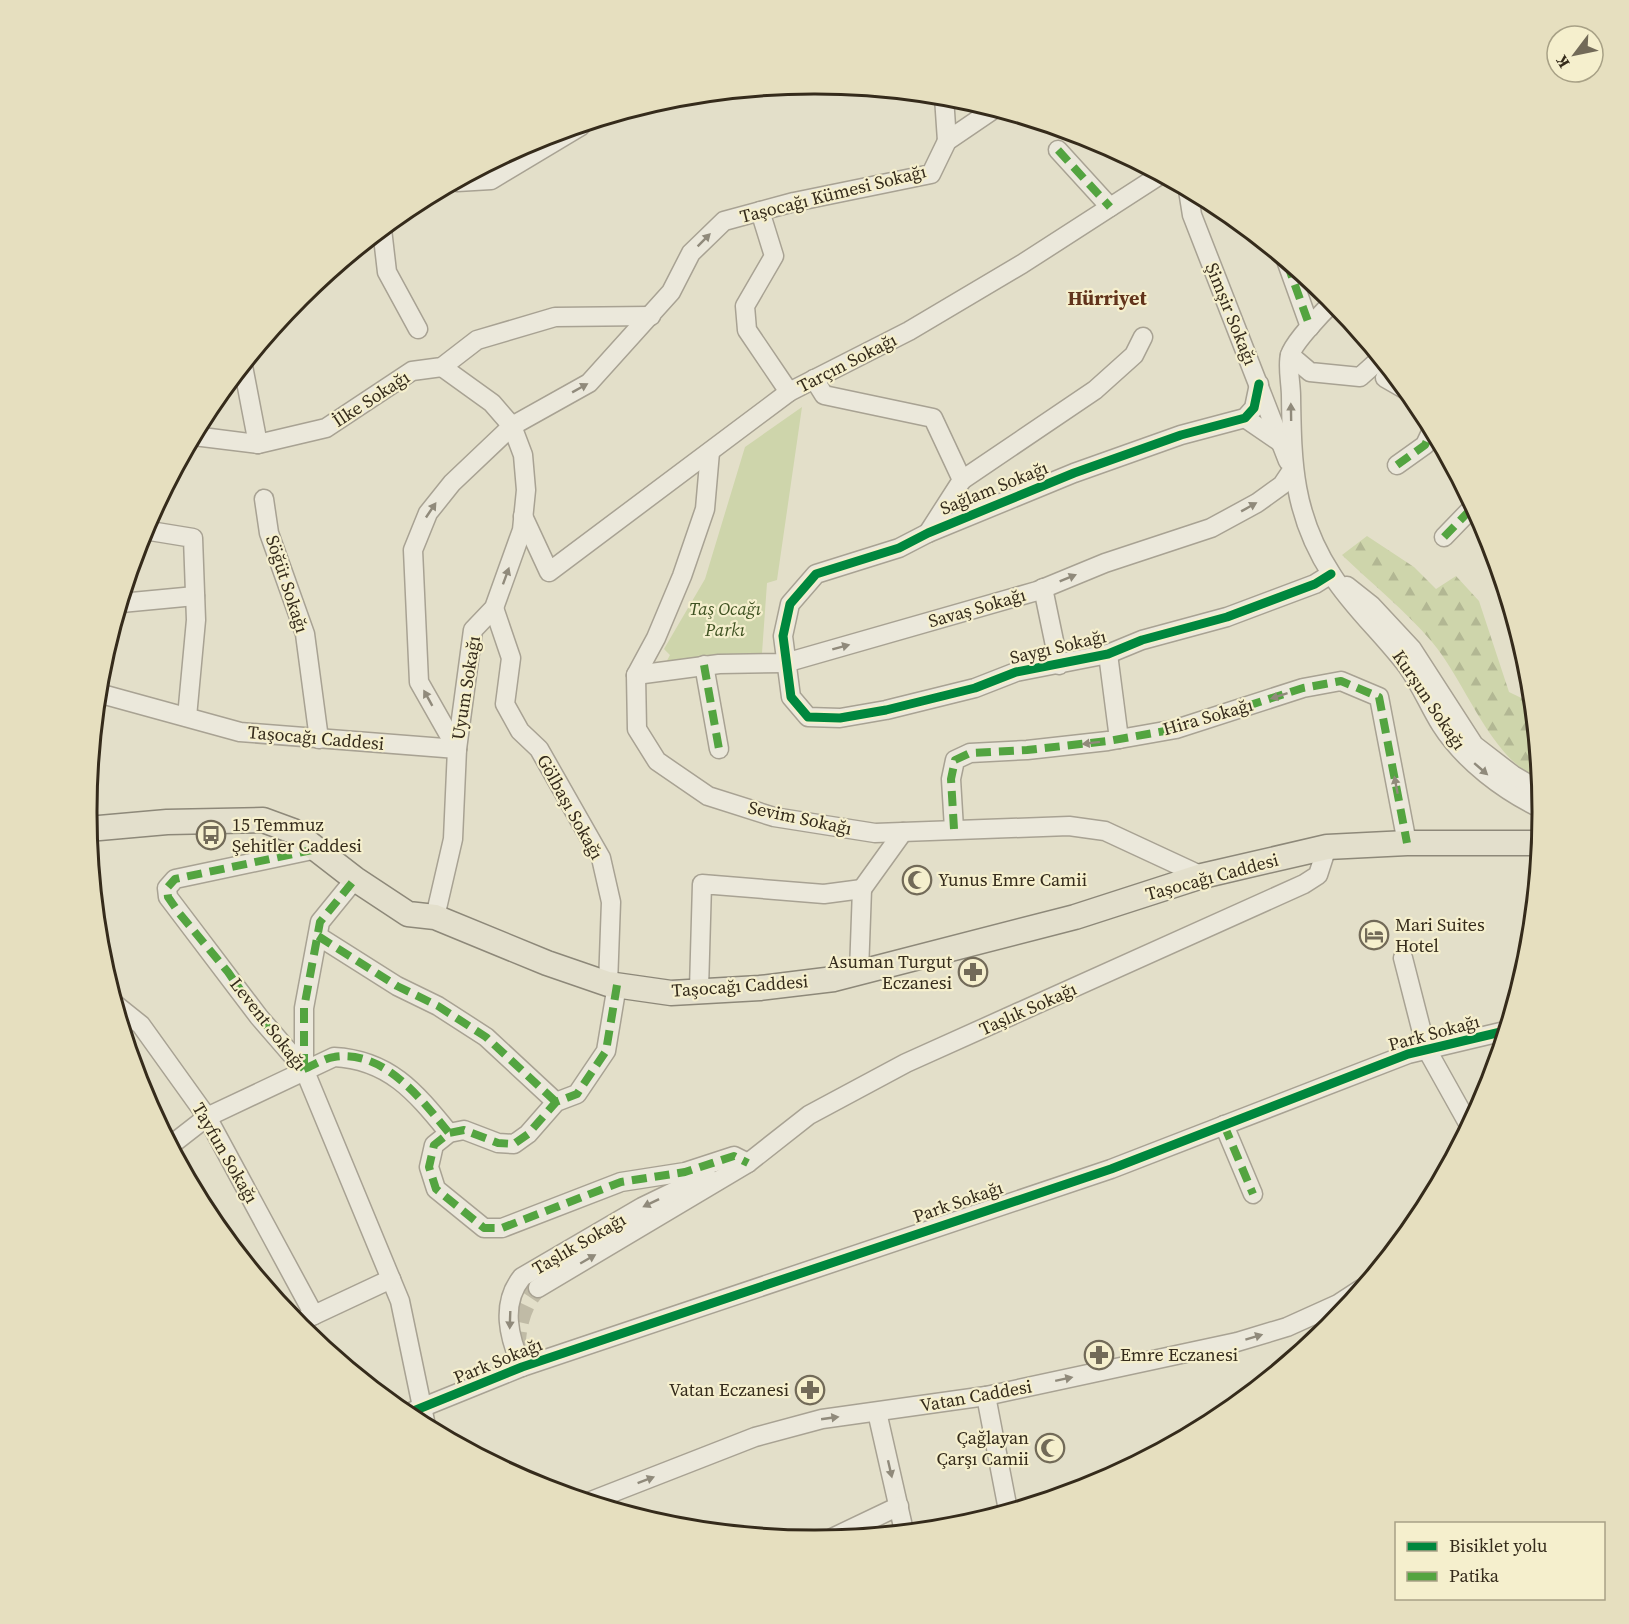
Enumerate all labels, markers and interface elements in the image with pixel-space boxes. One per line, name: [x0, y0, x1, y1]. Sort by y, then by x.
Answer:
north arrow: [1545, 24, 1605, 84]
text: K: [1550, 51, 1575, 73]
street label: Taşocağı Kümesi Sokağı: [737, 158, 929, 229]
one-way arrow: [697, 233, 712, 247]
street label: Şimşir Sokağı: [1200, 259, 1263, 369]
district label: Hürriyet: [1067, 284, 1147, 312]
street label: Tarçın Sokağı: [793, 327, 901, 398]
street label: İlke Sokağı: [327, 364, 414, 433]
one-way arrow: [572, 383, 589, 393]
one-way arrow: [1286, 402, 1296, 421]
street label: Sağlam Sokağı: [936, 455, 1052, 521]
one-way arrow: [425, 502, 436, 518]
one-way arrow: [1240, 502, 1257, 512]
street label: Söğüt Sokağı: [260, 532, 315, 636]
one-way arrow: [501, 567, 511, 585]
one-way arrow: [1059, 573, 1077, 583]
street label: Savaş Sokağı: [925, 582, 1029, 633]
park label: Taş Ocağı Parkı: [689, 596, 762, 642]
street label: Saygı Sokağı: [1007, 623, 1109, 670]
street label: Uyum Sokağı: [445, 634, 486, 742]
one-way arrow: [832, 642, 850, 652]
street label: Kurşun Sokağı: [1387, 645, 1472, 755]
one-way arrow: [423, 689, 433, 706]
street label: Hira Sokağı: [1160, 692, 1256, 741]
one-way arrow: [1270, 692, 1288, 701]
street label: Taşocağı Caddesi: [247, 719, 385, 756]
one-way arrow: [1081, 738, 1100, 747]
street label: Gölbaşı Sokağı: [531, 750, 610, 864]
one-way arrow: [1473, 762, 1488, 775]
one-way arrow: [1391, 776, 1400, 795]
street label: Sevim Sokağı: [746, 794, 854, 841]
place label: 15 Temmuz Şehitler Caddesi: [232, 812, 362, 858]
bus stop icon: 15 Temmuz Şehitler Caddesi: [195, 819, 227, 851]
street label: Taşocağı Caddesi: [1142, 847, 1281, 906]
mosque icon: Yunus Emre Camii: [901, 864, 933, 896]
place label: Yunus Emre Camii: [938, 867, 1087, 892]
place label: Mari Suites Hotel: [1395, 912, 1485, 958]
hotel icon: Mari Suites Hotel: [1358, 919, 1390, 951]
place label: Asuman Turgut Eczanesi: [828, 949, 952, 995]
pharmacy icon: Asuman Turgut Eczanesi: [957, 956, 989, 988]
street label: Taşocağı Caddesi: [671, 968, 809, 1003]
street label: Levent Sokağı: [224, 972, 312, 1075]
street label: Taşlık Sokağı: [975, 976, 1080, 1041]
street label: Park Sokağı: [1385, 1008, 1482, 1057]
street label: Tayfun Sokağı: [186, 1098, 264, 1208]
street label: Park Sokağı: [910, 1174, 1006, 1229]
one-way arrow: [642, 1198, 659, 1208]
street label: Taşlık Sokağı: [527, 1207, 630, 1280]
one-way arrow: [580, 1254, 597, 1264]
one-way arrow: [505, 1310, 514, 1329]
street label: Park Sokağı: [450, 1331, 546, 1390]
one-way arrow: [1245, 1332, 1263, 1341]
pharmacy icon: Emre Eczanesi: [1083, 1339, 1115, 1371]
place label: Emre Eczanesi: [1120, 1342, 1238, 1367]
street label: Vatan Caddesi: [918, 1373, 1034, 1418]
pharmacy icon: Vatan Eczanesi: [794, 1374, 826, 1406]
one-way arrow: [1054, 1374, 1073, 1384]
place label: Vatan Eczanesi: [669, 1377, 789, 1402]
one-way arrow: [821, 1414, 840, 1423]
place label: Çağlayan Çarşı Camii: [936, 1425, 1029, 1471]
mosque icon: Çağlayan Çarşı Camii: [1034, 1432, 1066, 1464]
one-way arrow: [886, 1460, 895, 1479]
one-way arrow: [637, 1475, 655, 1485]
legend: [1395, 1522, 1605, 1600]
text: Bisiklet yolu: [1449, 1533, 1548, 1558]
text: Patika: [1449, 1563, 1500, 1588]

